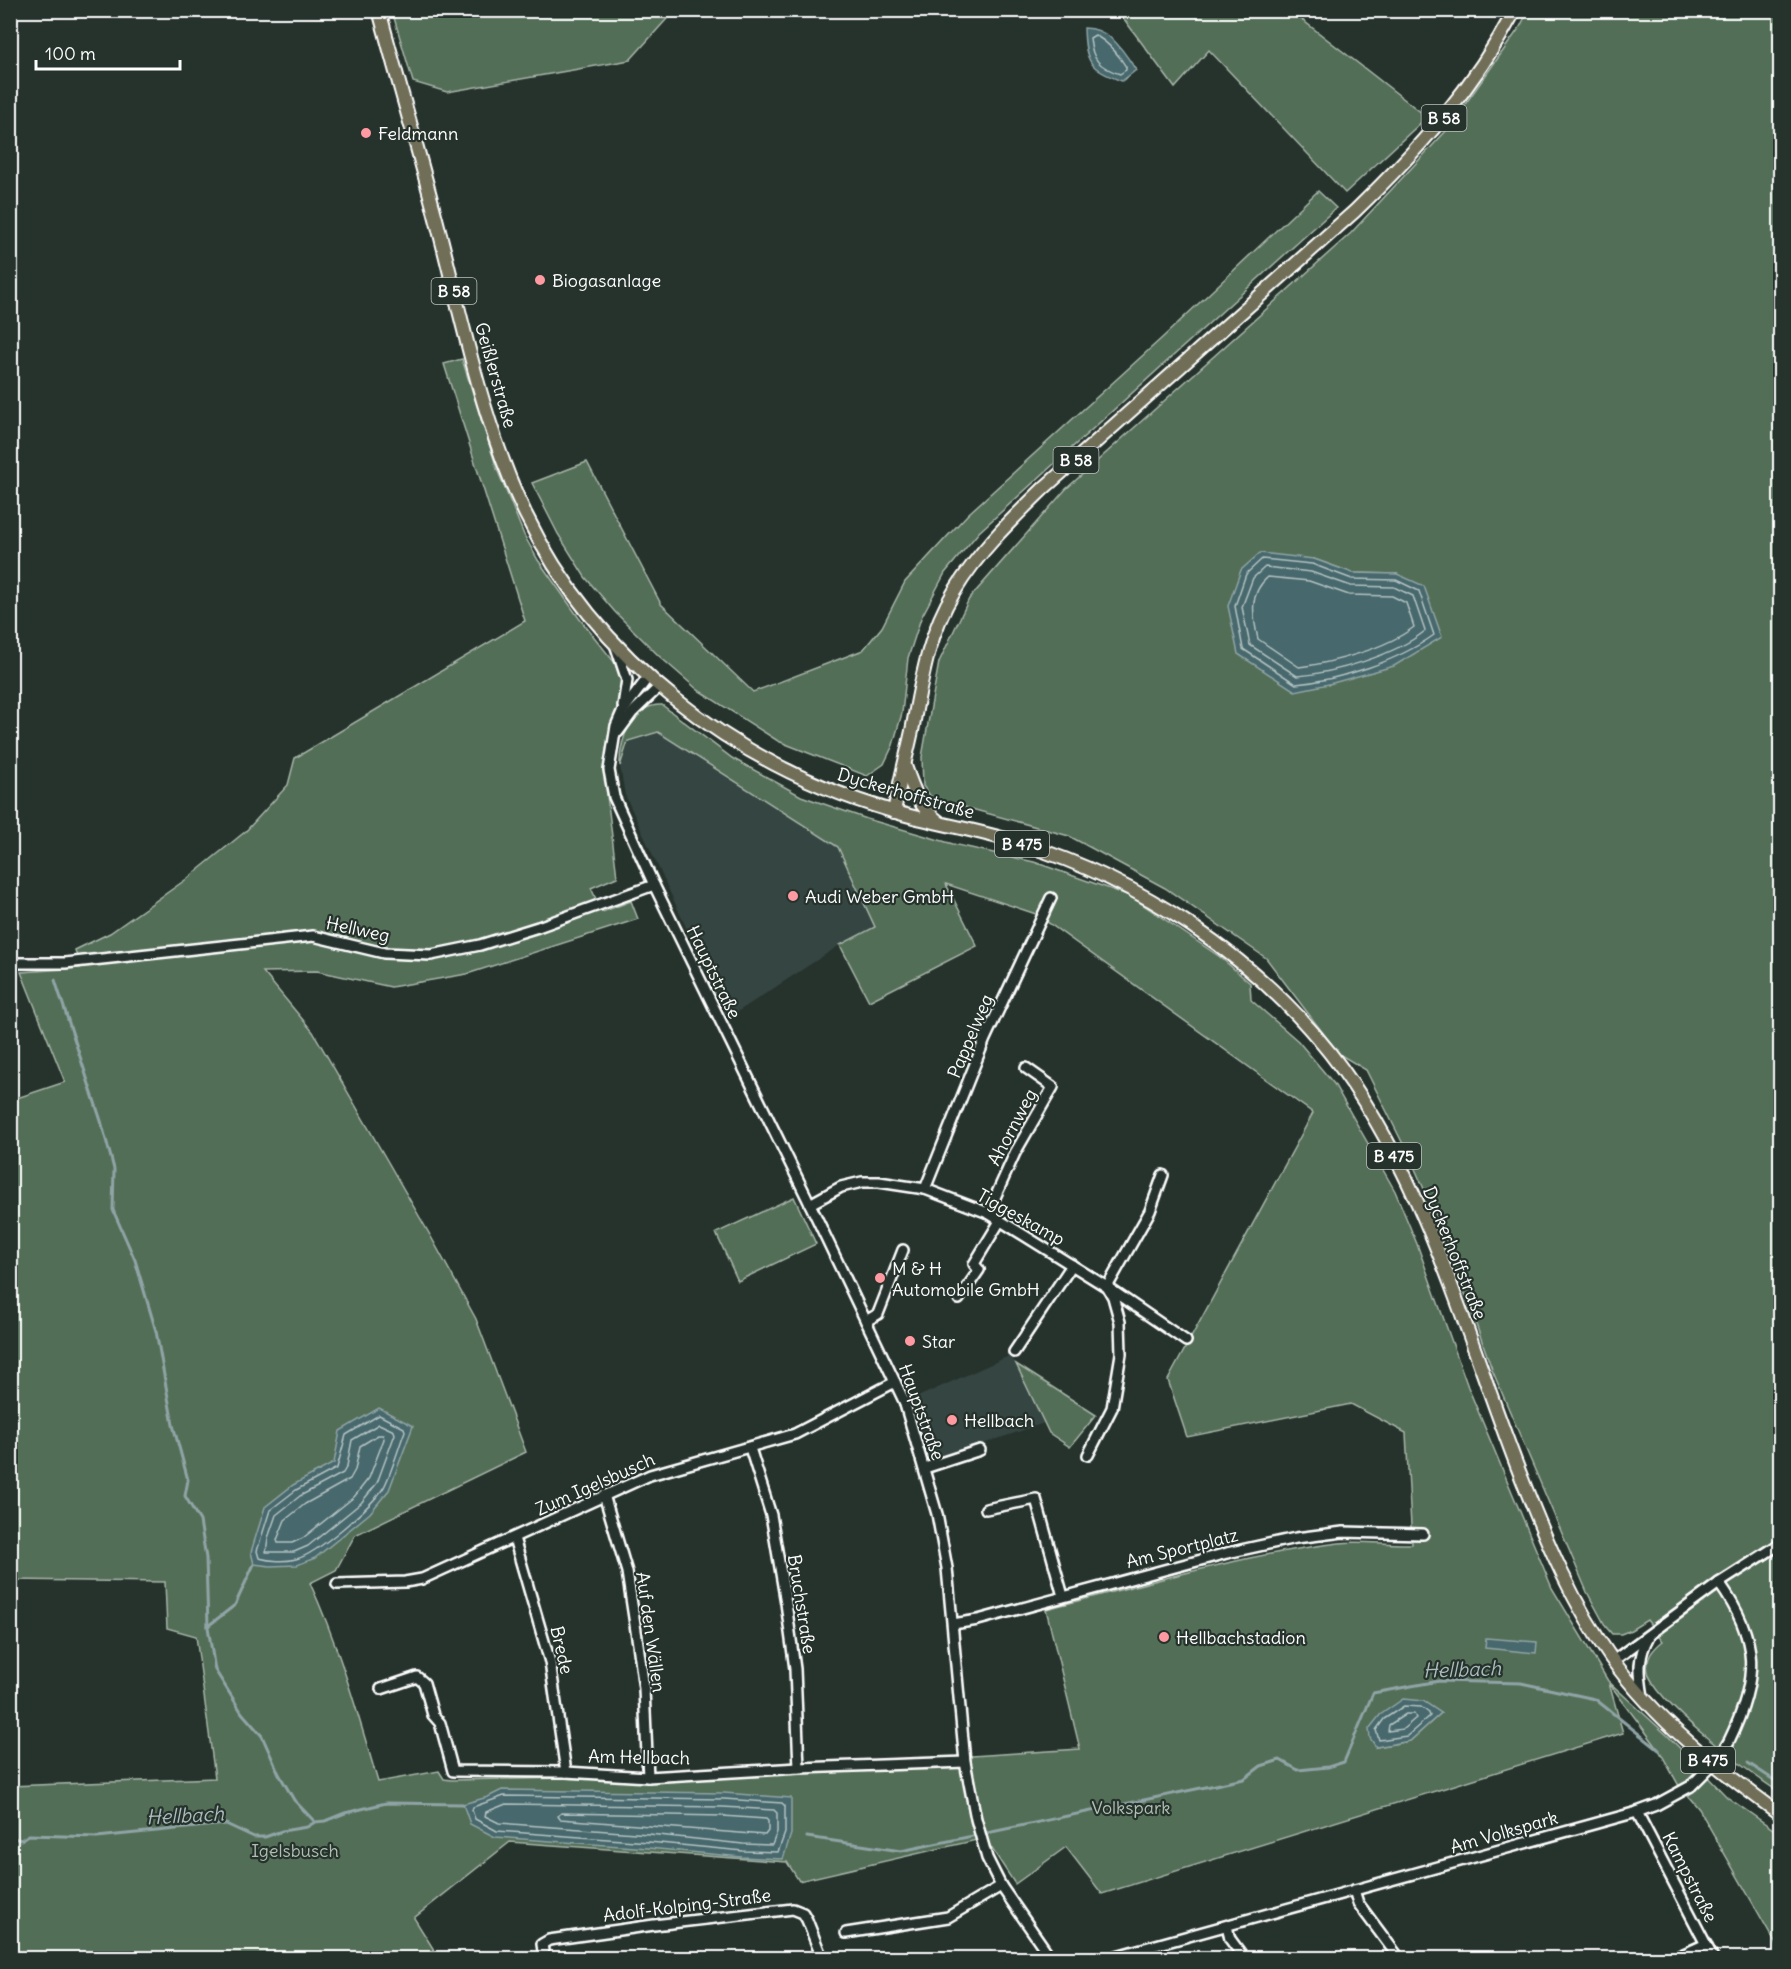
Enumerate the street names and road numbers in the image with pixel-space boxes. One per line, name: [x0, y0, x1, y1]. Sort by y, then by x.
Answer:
road number: B 58: [1422, 105, 1466, 131]
road number: B 58: [432, 278, 476, 304]
street label: Geißlerstraße: [470, 320, 522, 430]
road number: B 58: [1054, 447, 1098, 473]
street label: Dyckerhoffstraße: [835, 762, 977, 824]
road number: B 475: [995, 831, 1049, 857]
street label: Hellweg: [324, 911, 392, 947]
street label: Hauptstraße: [682, 922, 746, 1022]
street label: Pappelweg: [942, 991, 998, 1081]
street label: Ahornweg: [982, 1085, 1042, 1169]
road number: B 475: [1367, 1143, 1421, 1169]
street label: Tiggeskamp: [973, 1183, 1069, 1251]
street label: Dyckerhoffstraße: [1418, 1183, 1492, 1323]
street label: Hauptstraße: [894, 1361, 950, 1463]
street label: Zum Igelsbusch: [532, 1447, 658, 1521]
street label: Am Sportplatz: [1124, 1523, 1241, 1573]
street label: Bruchstraße: [783, 1553, 821, 1655]
street label: Auf den Wällen: [631, 1570, 671, 1694]
street label: Brede: [545, 1624, 579, 1676]
street label: Am Hellbach: [588, 1745, 690, 1769]
road number: B 475: [1681, 1747, 1735, 1773]
street label: Am Volkspark: [1448, 1806, 1560, 1858]
street label: Kampstraße: [1657, 1828, 1723, 1926]
street label: Adolf-Kolping-Straße: [602, 1883, 772, 1927]

